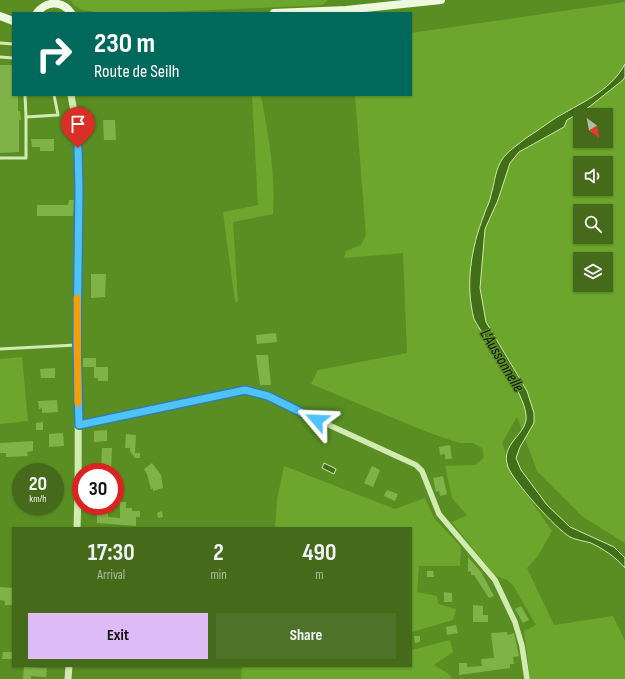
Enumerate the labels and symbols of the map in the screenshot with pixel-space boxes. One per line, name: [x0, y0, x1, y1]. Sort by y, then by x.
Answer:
pin: [61, 107, 95, 148]
north arrow: [573, 108, 613, 148]
water label: L'Aussonnelle: [476, 326, 528, 396]
position arrow: [296, 399, 338, 441]
speed limit sign: 30: [72, 463, 124, 515]

